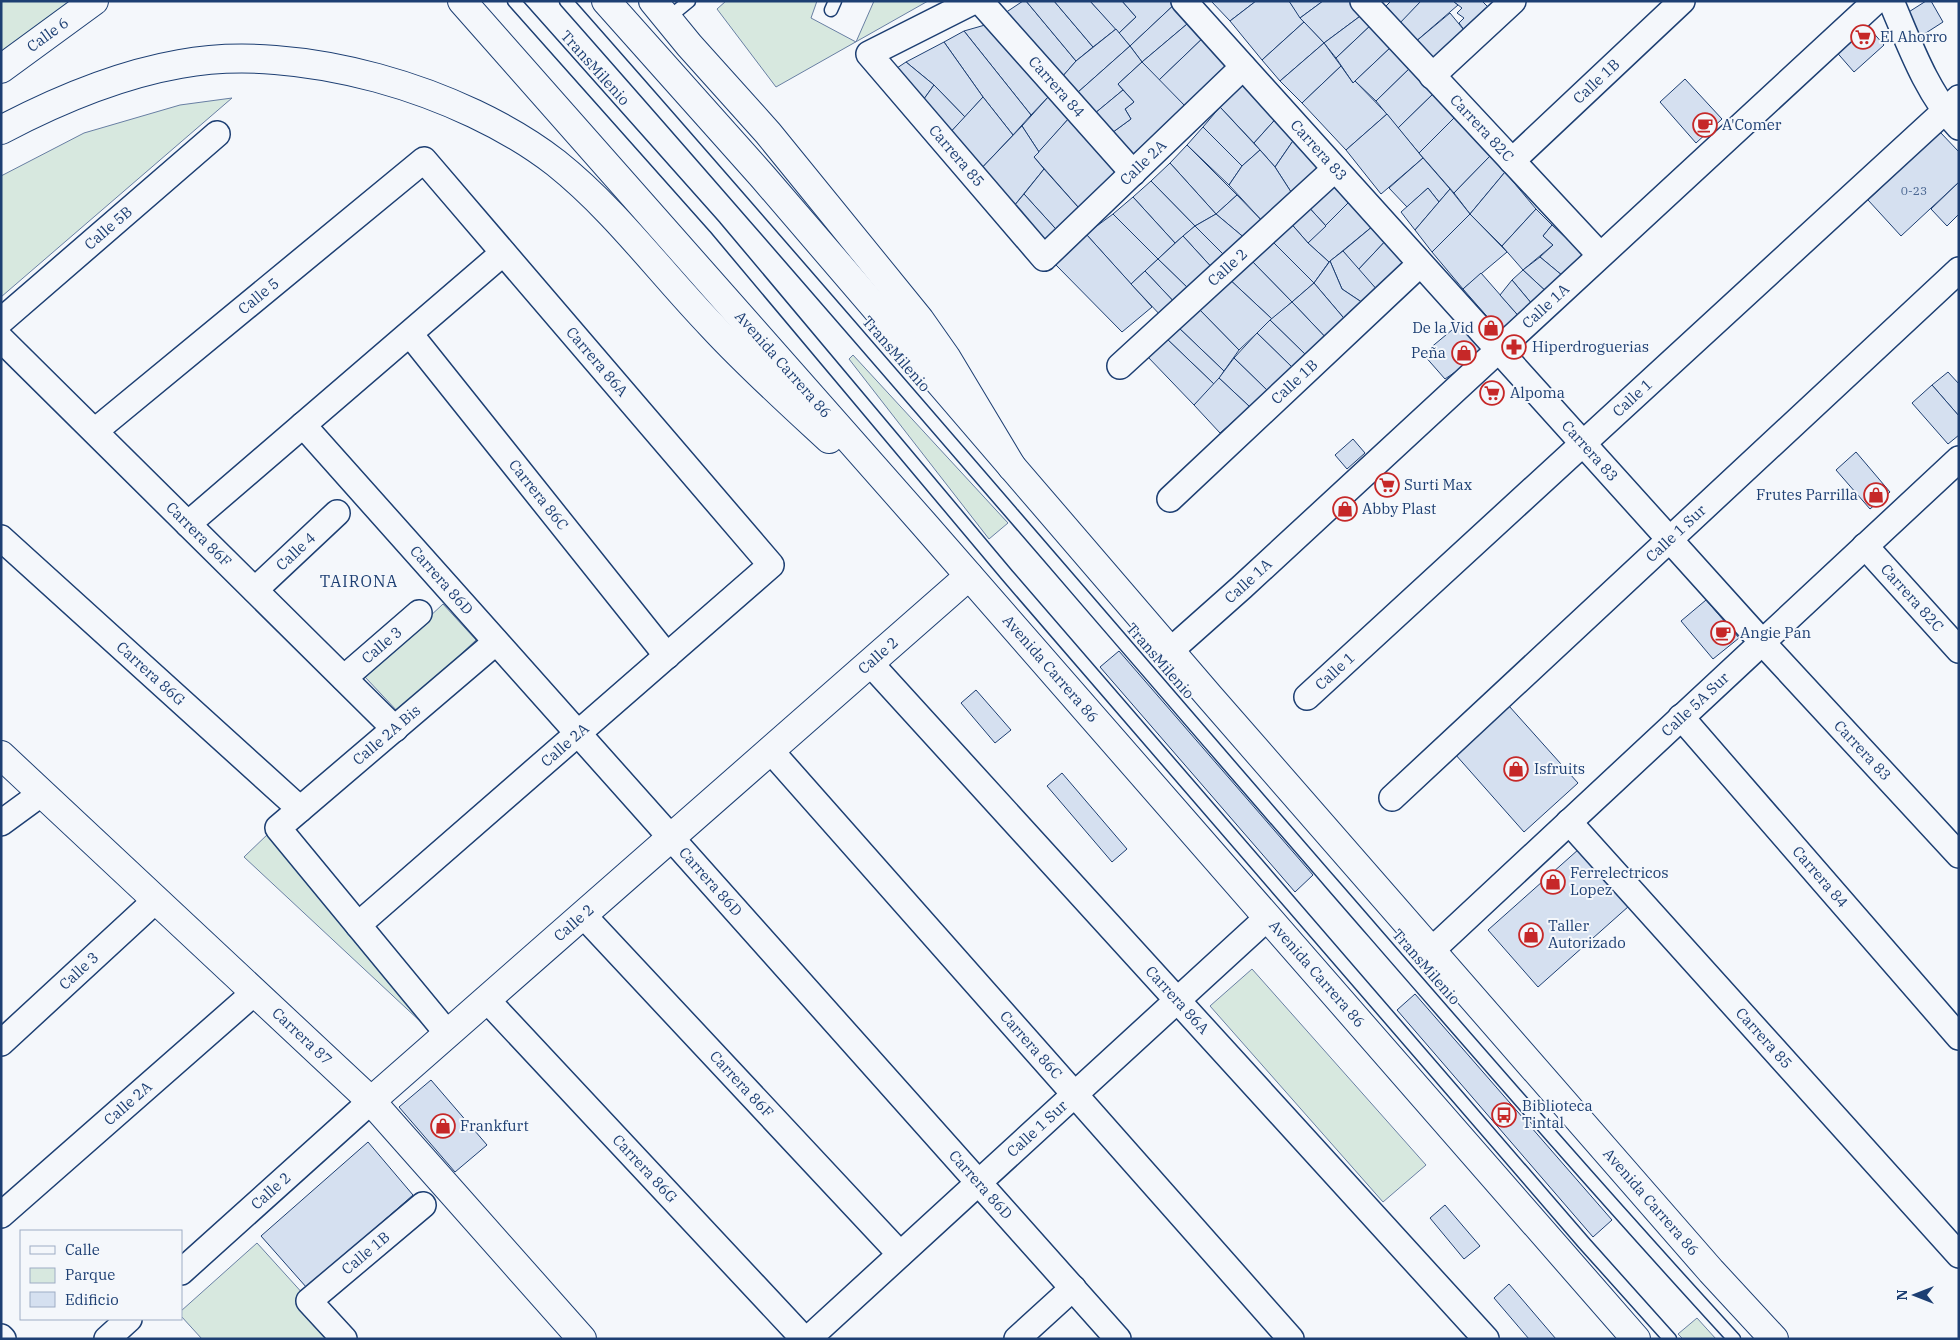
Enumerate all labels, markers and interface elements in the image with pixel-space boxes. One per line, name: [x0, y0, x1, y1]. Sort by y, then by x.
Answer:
street label: Calle 6: [23, 13, 72, 56]
supermarket icon: El Ahorro: [1850, 24, 1876, 50]
street label: TransMilenio: [557, 26, 634, 109]
place label: El Ahorro: [1880, 27, 1947, 46]
street label: Carrera 84: [1025, 52, 1089, 121]
street label: Calle 1B: [1569, 55, 1624, 108]
street label: Carrera 82C: [1446, 90, 1518, 166]
cafe icon: A'Comer: [1692, 112, 1718, 138]
place label: A'Comer: [1722, 115, 1782, 134]
street label: Carrera 83: [1287, 116, 1351, 184]
street label: Carrera 85: [925, 121, 989, 191]
street label: Calle 2A: [1116, 135, 1171, 189]
house number: 0-23: [1901, 183, 1927, 198]
street label: Calle 5B: [80, 202, 136, 254]
street label: Calle 2: [1203, 244, 1251, 290]
street label: Calle 5: [234, 273, 283, 318]
street label: Calle 1A: [1518, 279, 1574, 332]
street label: Avenida Carrera 86: [731, 307, 836, 422]
street label: TransMilenio: [858, 312, 935, 396]
shop icon: De la Vid: [1478, 315, 1504, 341]
place label: De la Vid: [1412, 318, 1474, 337]
street label: Carrera 86A: [562, 323, 633, 401]
pharmacy icon: Hiperdroguerias: [1501, 334, 1527, 360]
place label: Hiperdroguerias: [1532, 337, 1649, 356]
shop icon: Peña: [1451, 340, 1477, 366]
place label: Peña: [1411, 343, 1446, 362]
street label: Calle 1B: [1267, 355, 1322, 408]
street label: Calle 1: [1608, 375, 1656, 421]
supermarket icon: Alpoma: [1479, 380, 1505, 406]
place label: Alpoma: [1510, 383, 1565, 402]
street label: Carrera 83: [1558, 416, 1623, 485]
street label: Carrera 86C: [505, 455, 573, 534]
supermarket icon: Surti Max: [1374, 472, 1400, 498]
place label: Surti Max: [1404, 475, 1472, 494]
shop icon: Frutes Parrilla: [1863, 482, 1889, 508]
place label: Frutes Parrilla: [1756, 485, 1858, 504]
shop icon: Abby Plast: [1332, 496, 1358, 522]
street label: Carrera 86F: [162, 498, 236, 571]
place label: Abby Plast: [1362, 499, 1436, 518]
street label: Calle 1 Sur: [1641, 500, 1710, 566]
street label: Calle 4: [272, 528, 319, 574]
street label: Carrera 86D: [406, 541, 478, 618]
street label: Calle 1A: [1220, 554, 1276, 607]
street label: Carrera 82C: [1877, 560, 1948, 636]
district label: TAIRONA: [320, 571, 398, 591]
street label: Avenida Carrera 86: [999, 611, 1103, 726]
street label: TransMilenio: [1122, 619, 1199, 703]
cafe icon: Angie Pan: [1710, 620, 1736, 646]
street label: Calle 3: [357, 622, 406, 668]
place label: Angie Pan: [1740, 623, 1812, 642]
street label: Calle 2: [854, 633, 902, 678]
street label: Carrera 86G: [113, 637, 190, 709]
street label: Calle 1: [1311, 648, 1359, 694]
street label: Calle 5A Sur: [1657, 668, 1733, 740]
street label: Calle 2A Bis: [349, 701, 424, 769]
street label: Carrera 83: [1830, 716, 1895, 784]
street label: Calle 2A: [537, 718, 593, 771]
shop icon: Isfruits: [1503, 756, 1529, 782]
place label: Isfruits: [1534, 759, 1585, 778]
street label: Carrera 84: [1788, 842, 1852, 911]
street label: Carrera 86D: [675, 843, 746, 920]
place label: Ferrelectricos Lopez: [1570, 863, 1668, 899]
shop icon: Ferrelectricos Lopez: [1540, 869, 1566, 895]
street label: Calle 2: [550, 900, 598, 945]
street label: Avenida Carrera 86: [1265, 916, 1369, 1031]
place label: Taller Autorizado: [1548, 916, 1626, 952]
shop icon: Taller Autorizado: [1518, 922, 1544, 948]
street label: TransMilenio: [1388, 925, 1465, 1009]
street label: Calle 3: [55, 948, 102, 994]
street label: Carrera 86A: [1142, 962, 1214, 1038]
street label: Carrera 87: [268, 1003, 336, 1069]
street label: Carrera 85: [1732, 1003, 1796, 1072]
street label: Carrera 86C: [996, 1007, 1067, 1083]
street label: Carrera 86F: [706, 1047, 778, 1122]
street label: Calle 2A: [100, 1076, 156, 1129]
street label: Calle 1 Sur: [1003, 1096, 1071, 1161]
place label: Biblioteca Tintal: [1522, 1096, 1593, 1132]
bus stop icon: Biblioteca Tintal: [1491, 1102, 1517, 1128]
shop icon: Frankfurt: [430, 1113, 456, 1139]
place label: Frankfurt: [460, 1116, 529, 1135]
street label: Carrera 86G: [609, 1130, 682, 1207]
street label: Avenida Carrera 86: [1599, 1144, 1703, 1259]
street label: Carrera 86D: [945, 1146, 1017, 1223]
street label: Calle 2: [247, 1168, 295, 1214]
street label: Calle 1B: [337, 1227, 394, 1278]
legend: [20, 1230, 182, 1320]
text: Calle: [65, 1240, 100, 1259]
text: Parque: [65, 1265, 115, 1284]
north arrow: [1890, 1270, 1940, 1320]
text: N: [1893, 1289, 1911, 1301]
text: Edificio: [65, 1290, 119, 1309]

